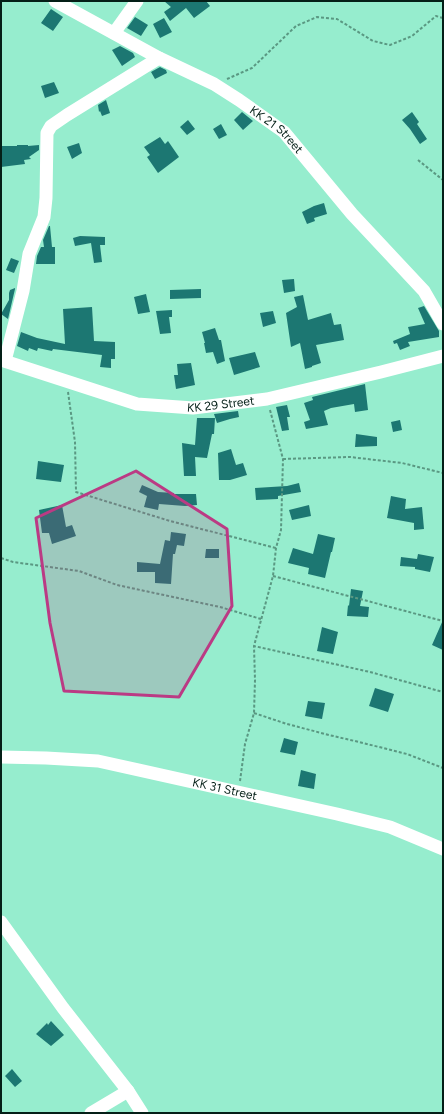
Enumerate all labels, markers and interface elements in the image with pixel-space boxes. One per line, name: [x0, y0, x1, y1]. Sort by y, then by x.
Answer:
street label: KK 21 Street: [247, 103, 306, 157]
street label: KK 29 Street: [187, 394, 256, 415]
street label: KK 31 Street: [191, 775, 259, 803]

